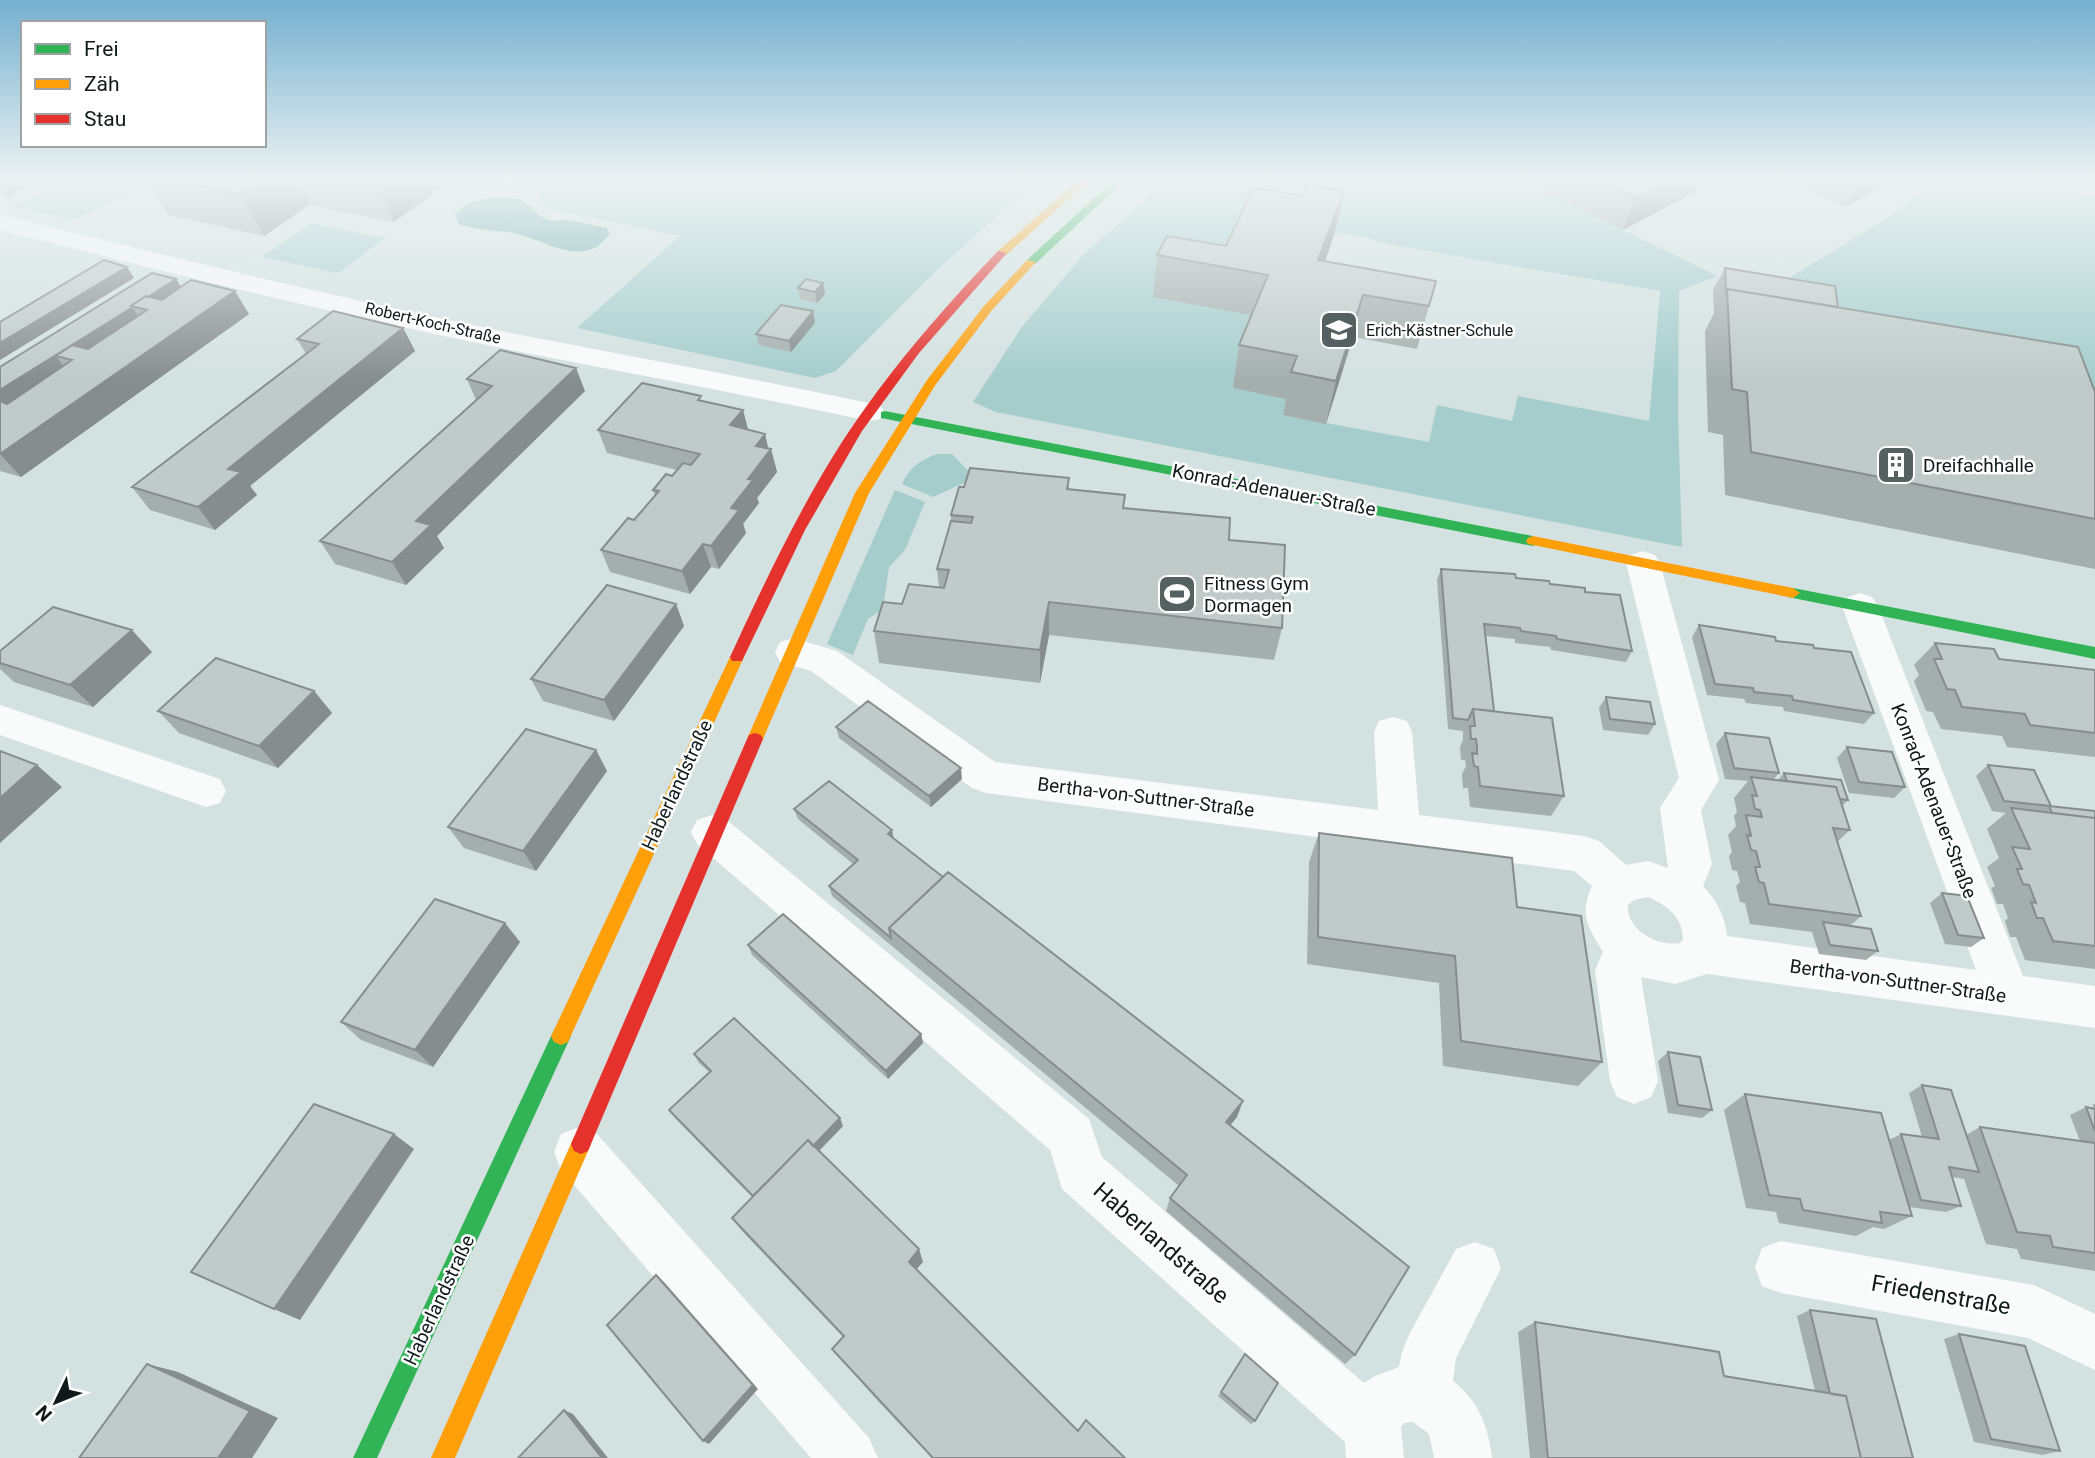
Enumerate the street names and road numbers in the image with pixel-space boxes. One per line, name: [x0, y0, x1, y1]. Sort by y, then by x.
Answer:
street label: Robert-Koch-Straße: [363, 298, 503, 348]
street label: Konrad-Adenauer-Straße: [1170, 459, 1378, 521]
street label: Konrad-Adenauer-Straße: [1886, 700, 1982, 902]
street label: Haberlandstraße: [637, 716, 717, 854]
street label: Bertha-von-Suttner-Straße: [1036, 772, 1256, 822]
street label: Bertha-von-Suttner-Straße: [1788, 954, 2008, 1008]
street label: Haberlandstraße: [1088, 1177, 1234, 1309]
street label: Haberlandstraße: [399, 1231, 479, 1369]
street label: Friedenstraße: [1869, 1269, 2013, 1321]

